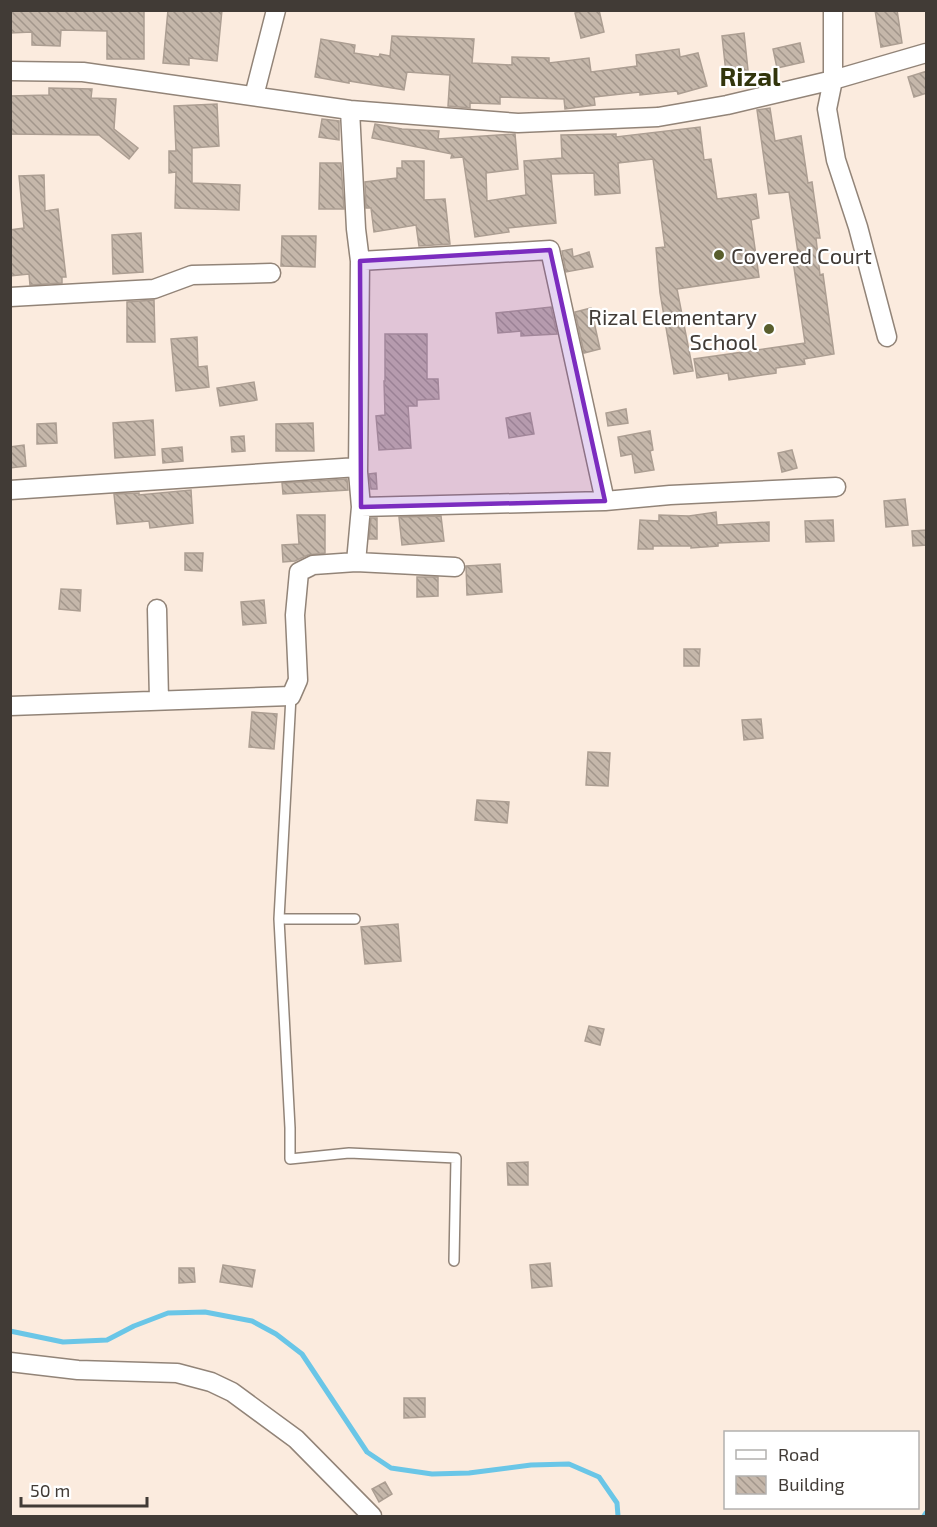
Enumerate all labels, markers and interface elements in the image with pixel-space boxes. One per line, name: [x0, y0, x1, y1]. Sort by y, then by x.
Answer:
district label: Rizal: [719, 60, 781, 91]
place label: Covered Court: [731, 242, 872, 268]
marker: Covered Court: [712, 248, 726, 262]
place label: Rizal Elementary School: [588, 303, 757, 354]
marker: Rizal Elementary School: [762, 322, 776, 336]
legend: [724, 1431, 919, 1509]
text: Road: [778, 1443, 819, 1465]
scale bar: [21, 1470, 147, 1508]
text: Building: [778, 1473, 845, 1495]
text: 50 m: [30, 1479, 70, 1501]

